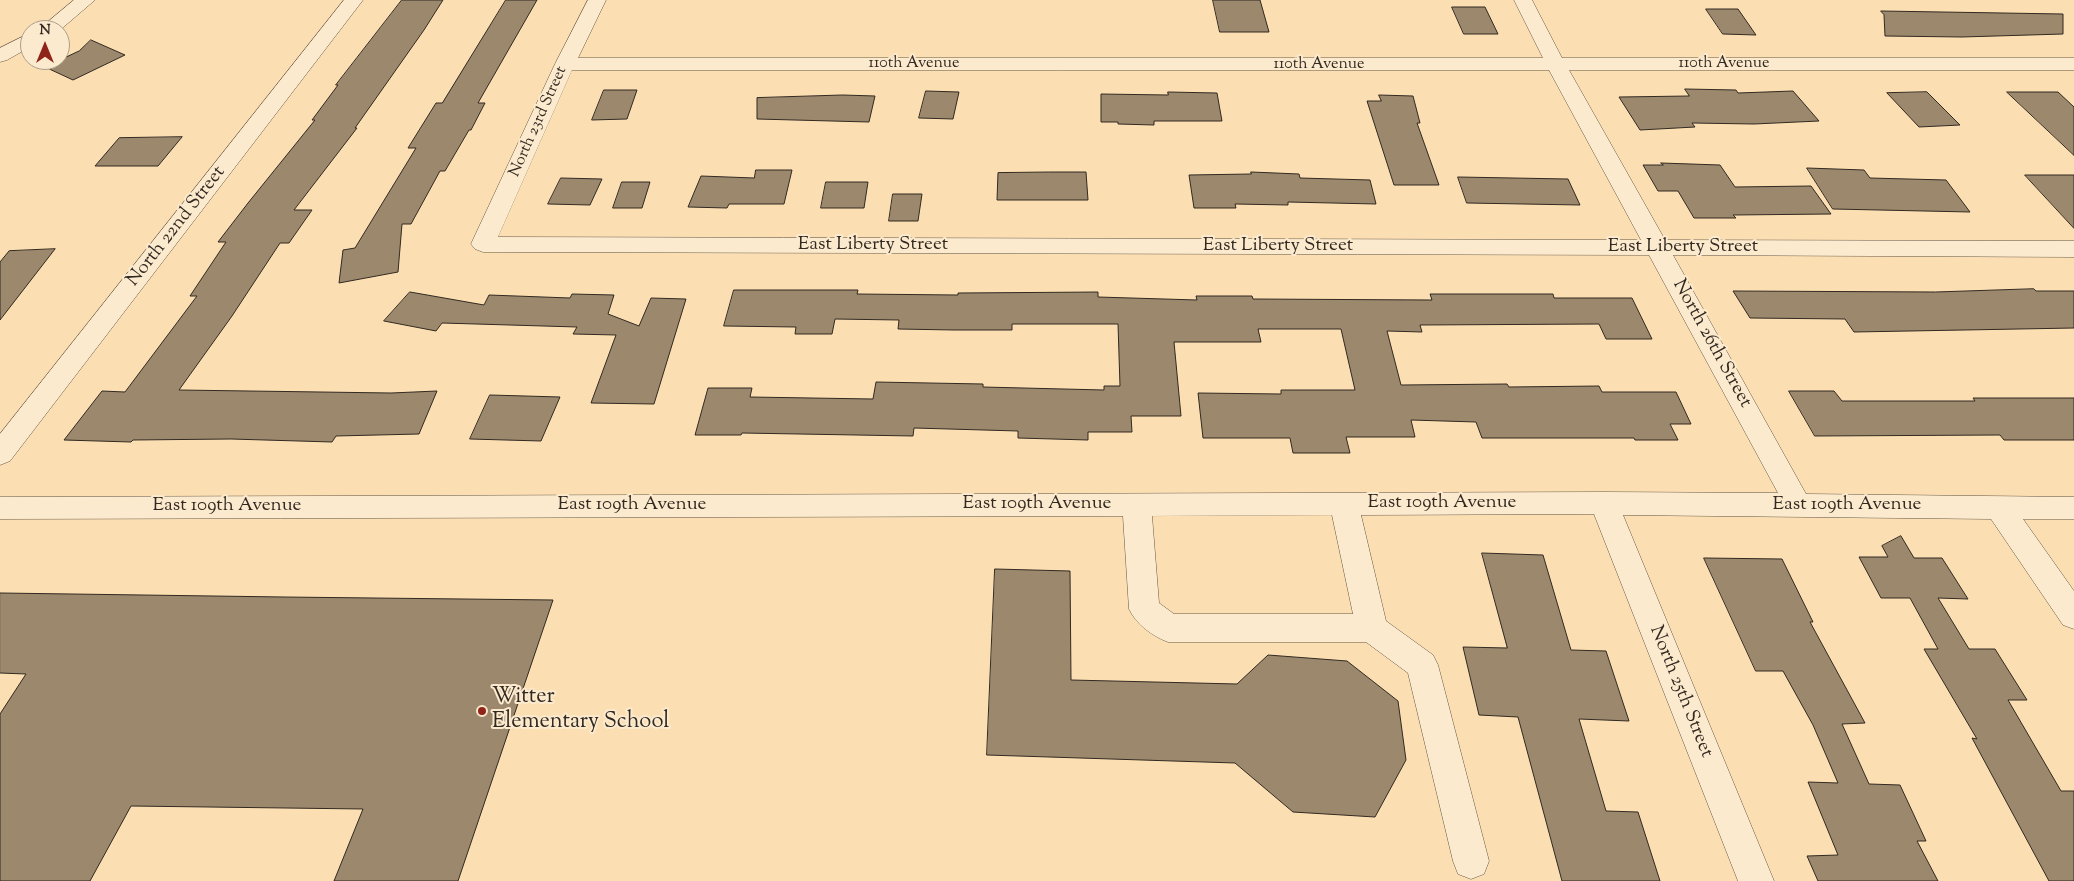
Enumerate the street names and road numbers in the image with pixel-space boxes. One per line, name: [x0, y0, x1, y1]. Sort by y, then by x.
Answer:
street label: 110th Avenue: [869, 54, 959, 74]
street label: 110th Avenue: [1679, 54, 1769, 74]
street label: 110th Avenue: [1274, 55, 1364, 75]
street label: North 23rd Street: [506, 64, 572, 180]
street label: North 22nd Street: [123, 162, 231, 292]
street label: East Liberty Street: [798, 235, 948, 257]
street label: East Liberty Street: [1203, 236, 1353, 258]
street label: East Liberty Street: [1608, 237, 1758, 259]
street label: North 26th Street: [1666, 276, 1756, 412]
street label: East 109th Avenue: [1368, 493, 1516, 515]
street label: East 109th Avenue: [963, 494, 1111, 516]
street label: East 109th Avenue: [558, 495, 706, 517]
street label: East 109th Avenue: [1773, 495, 1921, 517]
street label: East 109th Avenue: [153, 496, 301, 518]
street label: North 25th Street: [1643, 623, 1717, 761]

